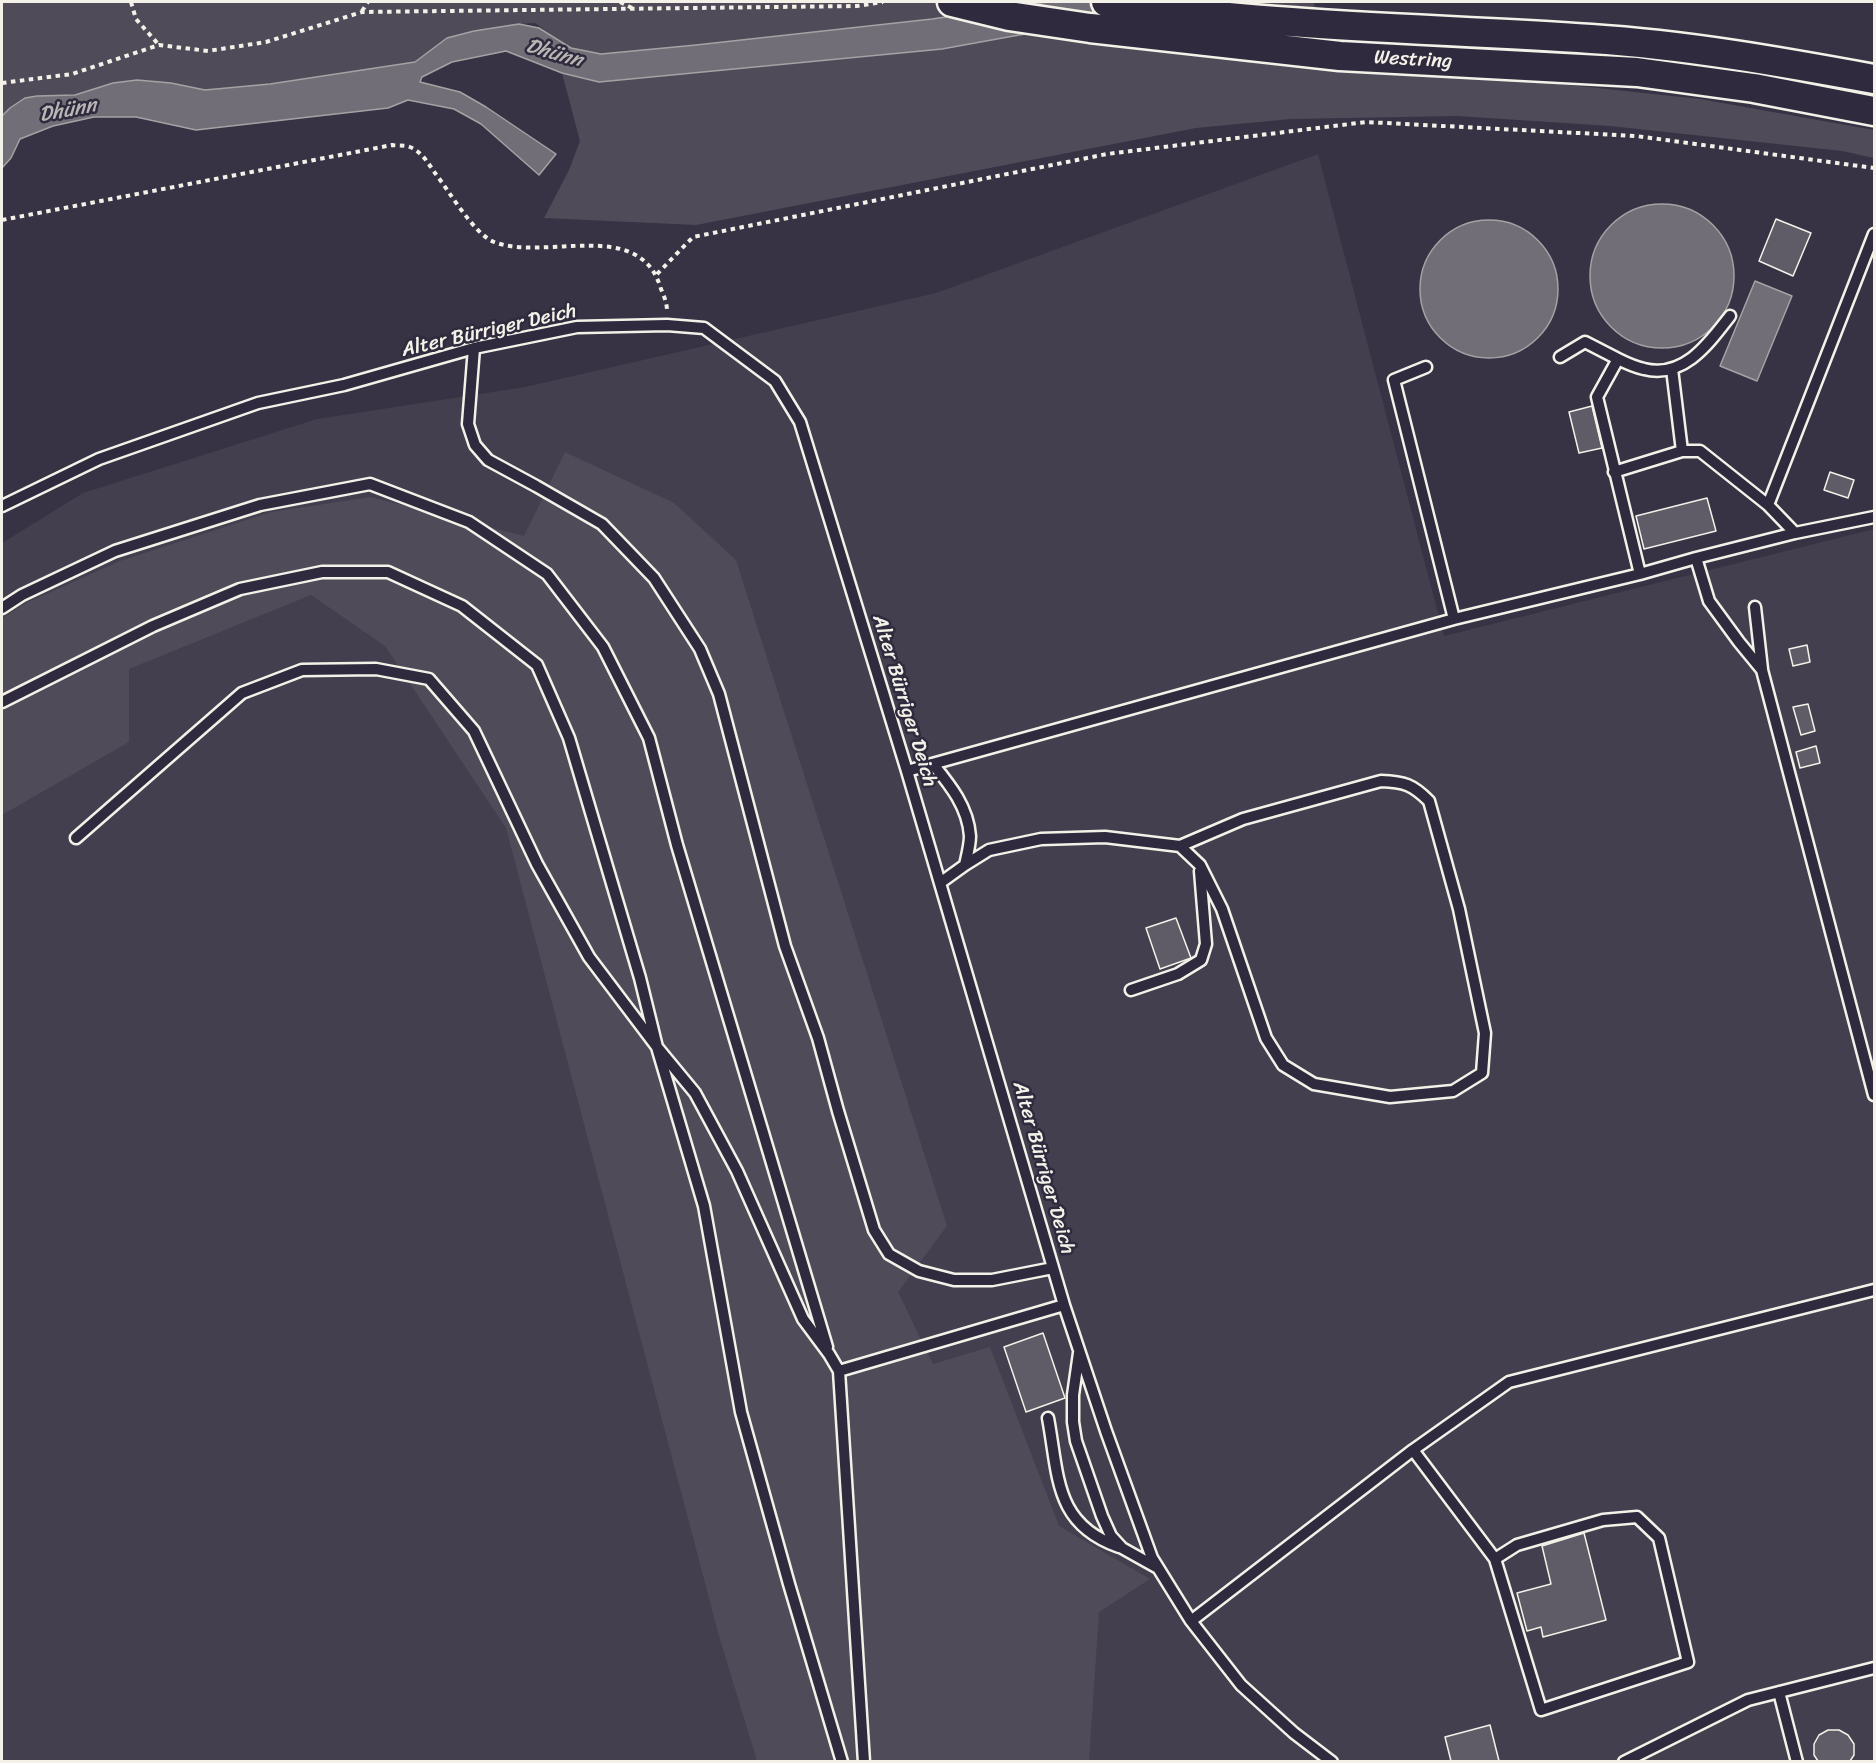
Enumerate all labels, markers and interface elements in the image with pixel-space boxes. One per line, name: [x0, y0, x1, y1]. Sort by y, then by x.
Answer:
water label: Dhünn: [523, 34, 585, 74]
street label: Westring: [1373, 46, 1453, 74]
water label: Dhünn: [37, 94, 99, 128]
street label: Alter Bürriger Deich: [399, 299, 579, 363]
street label: Alter Bürriger Deich: [866, 612, 942, 790]
street label: Alter Bürriger Deich: [1007, 1079, 1079, 1257]

